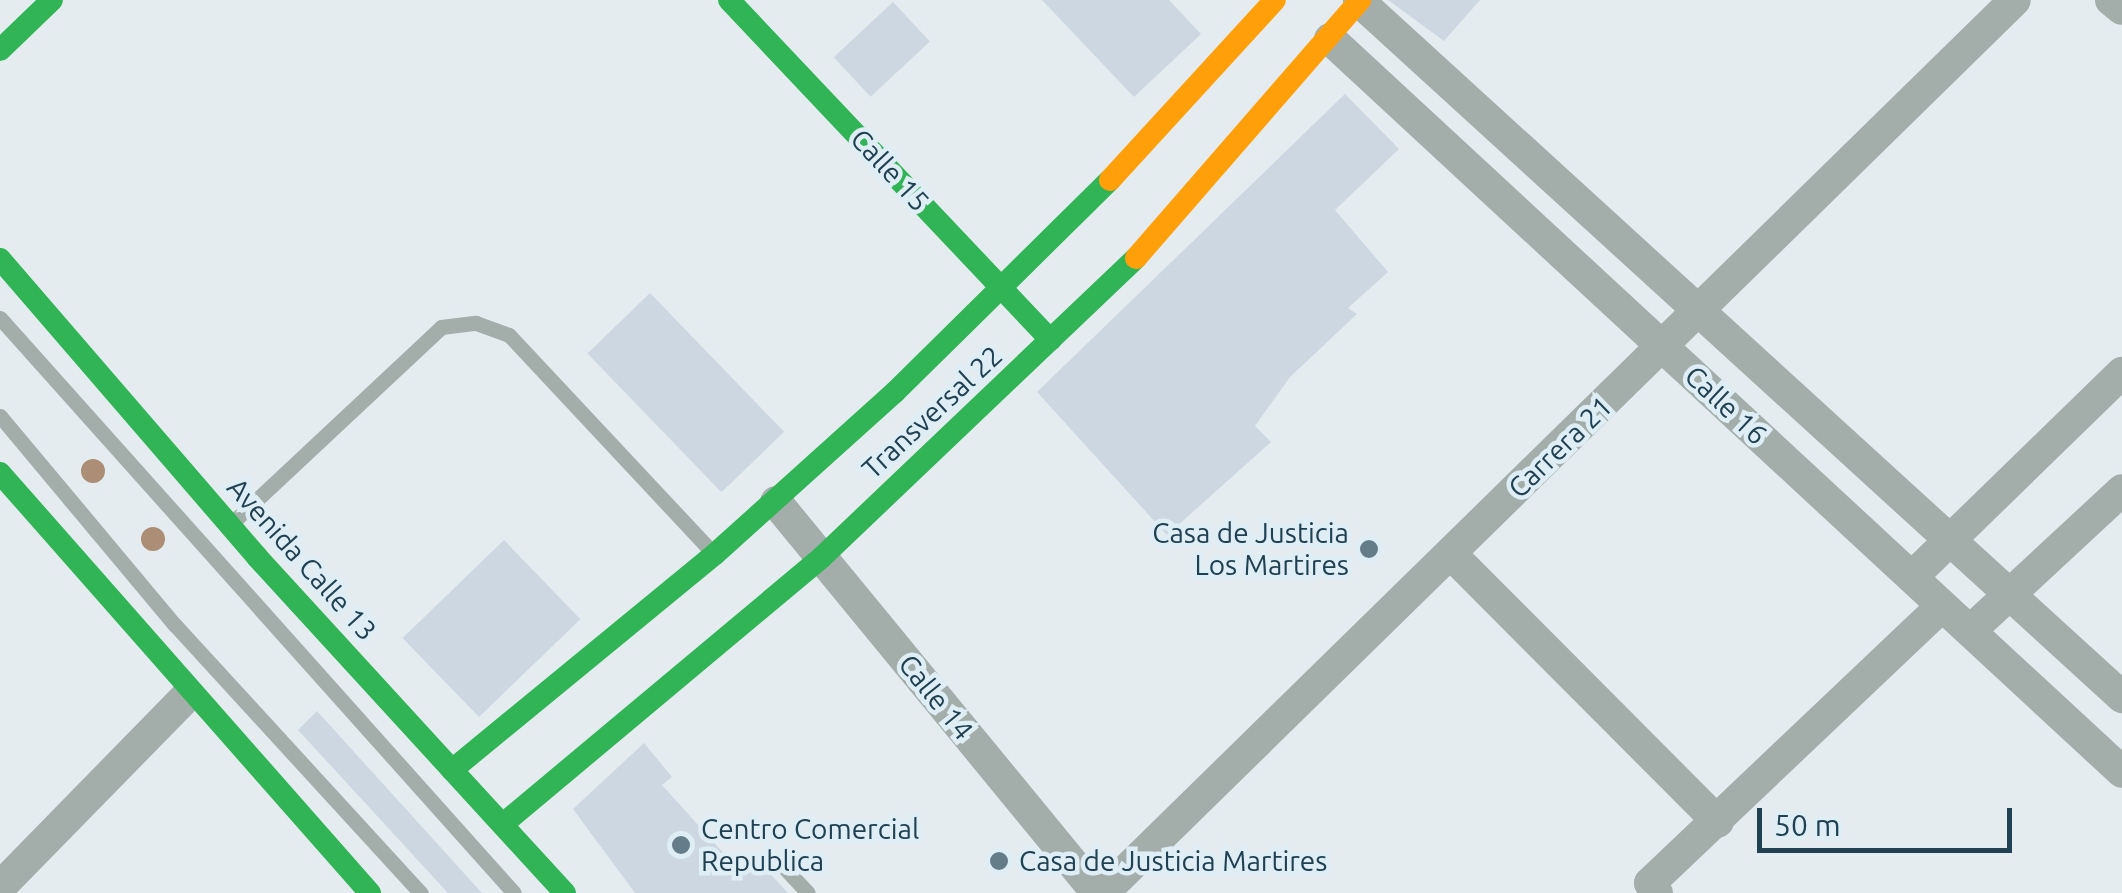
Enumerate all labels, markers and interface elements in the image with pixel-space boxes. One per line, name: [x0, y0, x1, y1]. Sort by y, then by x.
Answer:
street label: Calle 15: [844, 122, 936, 218]
street label: Transversal 22: [855, 339, 1009, 485]
street label: Calle 16: [1678, 359, 1774, 451]
street label: Carrera 21: [1501, 389, 1619, 505]
street label: Avenida Calle 13: [220, 471, 384, 647]
place label: Casa de Justicia Los Martires: [1152, 516, 1349, 582]
marker: Casa de Justicia Los Martires: [1358, 538, 1380, 560]
street label: Calle 14: [892, 648, 980, 746]
scale bar: [1762, 788, 2017, 850]
text: 50 m: [1774, 808, 1841, 842]
place label: Centro Comercial Republica: [701, 812, 919, 878]
marker: Centro Comercial Republica: [670, 834, 692, 856]
place label: Casa de Justicia Martires: [1019, 844, 1327, 878]
marker: Casa de Justicia Martires: [988, 850, 1010, 872]

